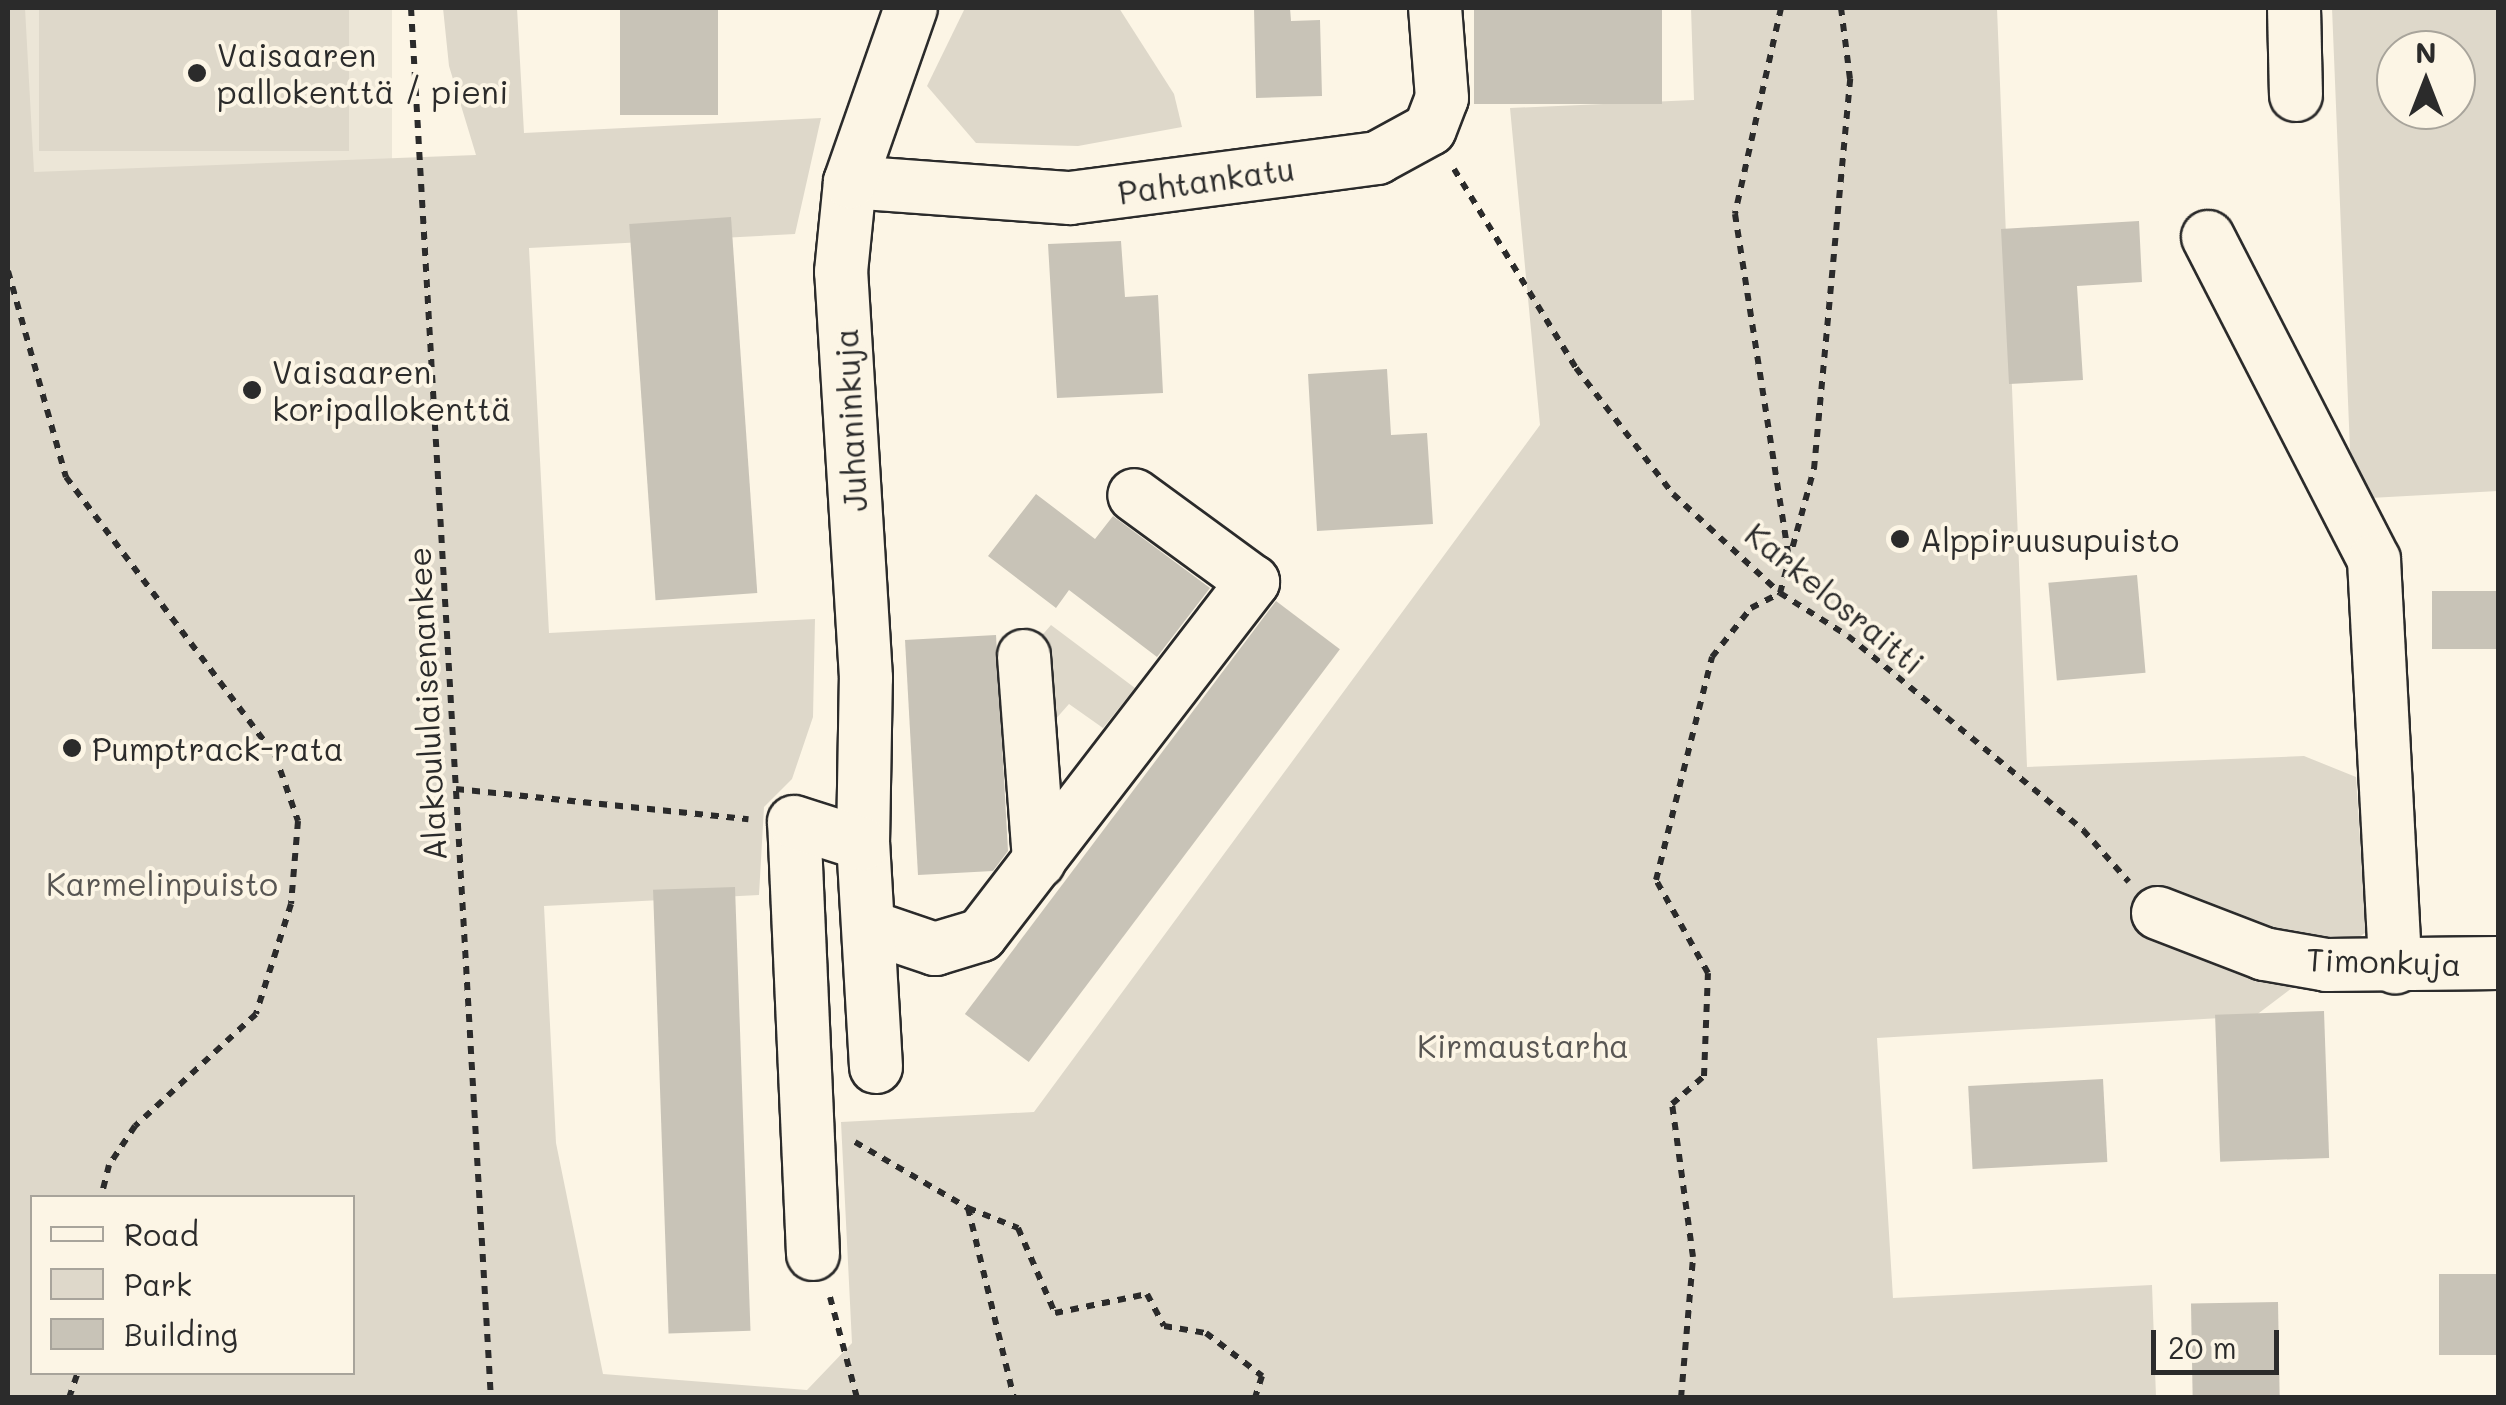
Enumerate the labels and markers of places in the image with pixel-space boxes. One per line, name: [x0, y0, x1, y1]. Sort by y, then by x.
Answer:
place label: Vaisaaren pallokenttä / pieni: [217, 36, 508, 111]
marker: Vaisaaren pallokenttä / pieni: [186, 62, 208, 84]
place label: Vaisaaren koripallokenttä: [272, 353, 511, 428]
marker: Vaisaaren koripallokenttä: [241, 379, 263, 401]
place label: Alppiruusupuisto: [1920, 520, 2179, 558]
marker: Alppiruusupuisto: [1889, 528, 1911, 550]
place label: Pumptrack-rata: [92, 729, 344, 767]
marker: Pumptrack-rata: [61, 737, 83, 759]

